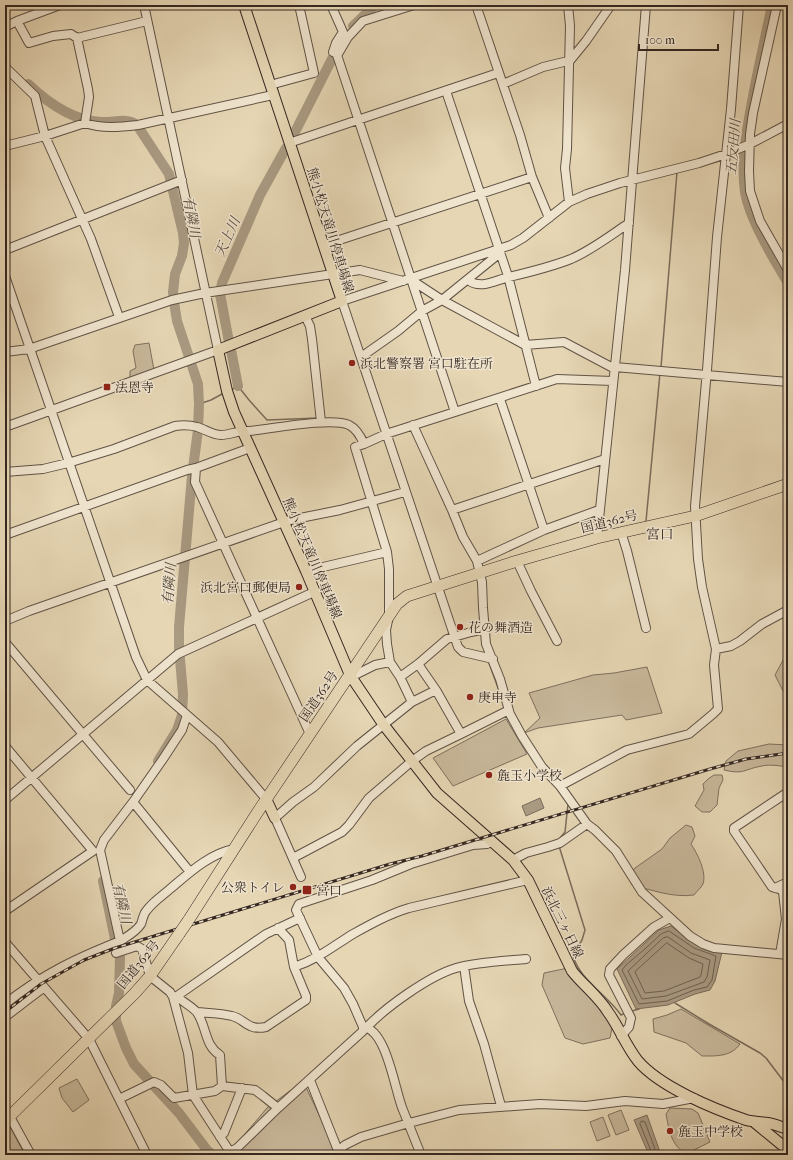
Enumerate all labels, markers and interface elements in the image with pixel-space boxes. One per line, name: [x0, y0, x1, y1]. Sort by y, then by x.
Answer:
scale bar: [639, 26, 718, 52]
text: 100 m: [645, 33, 675, 47]
water label: 五反田川: [723, 116, 745, 176]
street label: 熊小松天竜川停車場線: [304, 166, 357, 295]
water label: 有隣川: [179, 195, 204, 241]
water label: 天上川: [211, 213, 245, 260]
place label: 浜北警察署 宮口駐在所: [360, 356, 493, 371]
marker: 浜北警察署 宮口駐在所: [347, 358, 357, 368]
place label: 法恩寺: [115, 380, 154, 395]
marker: 法恩寺: [102, 382, 112, 392]
street label: 熊小松天竜川停車場線: [280, 495, 345, 621]
street label: 国道362号: [579, 507, 639, 536]
district label: 宮口: [646, 526, 674, 543]
water label: 有隣川: [159, 560, 180, 606]
place label: 浜北宮口郵便局: [200, 580, 291, 595]
marker: 浜北宮口郵便局: [294, 582, 304, 592]
place label: 花の舞酒造: [468, 620, 533, 635]
marker: 花の舞酒造: [455, 622, 465, 632]
street label: 国道362号: [296, 668, 341, 725]
place label: 庚申寺: [478, 690, 517, 705]
marker: 庚申寺: [465, 692, 475, 702]
place label: 麁玉小学校: [497, 768, 562, 783]
marker: 麁玉小学校: [484, 770, 494, 780]
place label: 公衆トイレ: [221, 880, 285, 895]
water label: 有隣川: [109, 881, 135, 927]
marker: 公衆トイレ: [288, 882, 298, 892]
place label: 宮口: [316, 883, 342, 898]
marker: 宮口: [301, 884, 313, 896]
street label: 浜北三ヶ日線: [539, 884, 586, 961]
street label: 国道362号: [114, 937, 162, 992]
place label: 麁玉中学校: [678, 1124, 743, 1139]
marker: 麁玉中学校: [665, 1126, 675, 1136]

